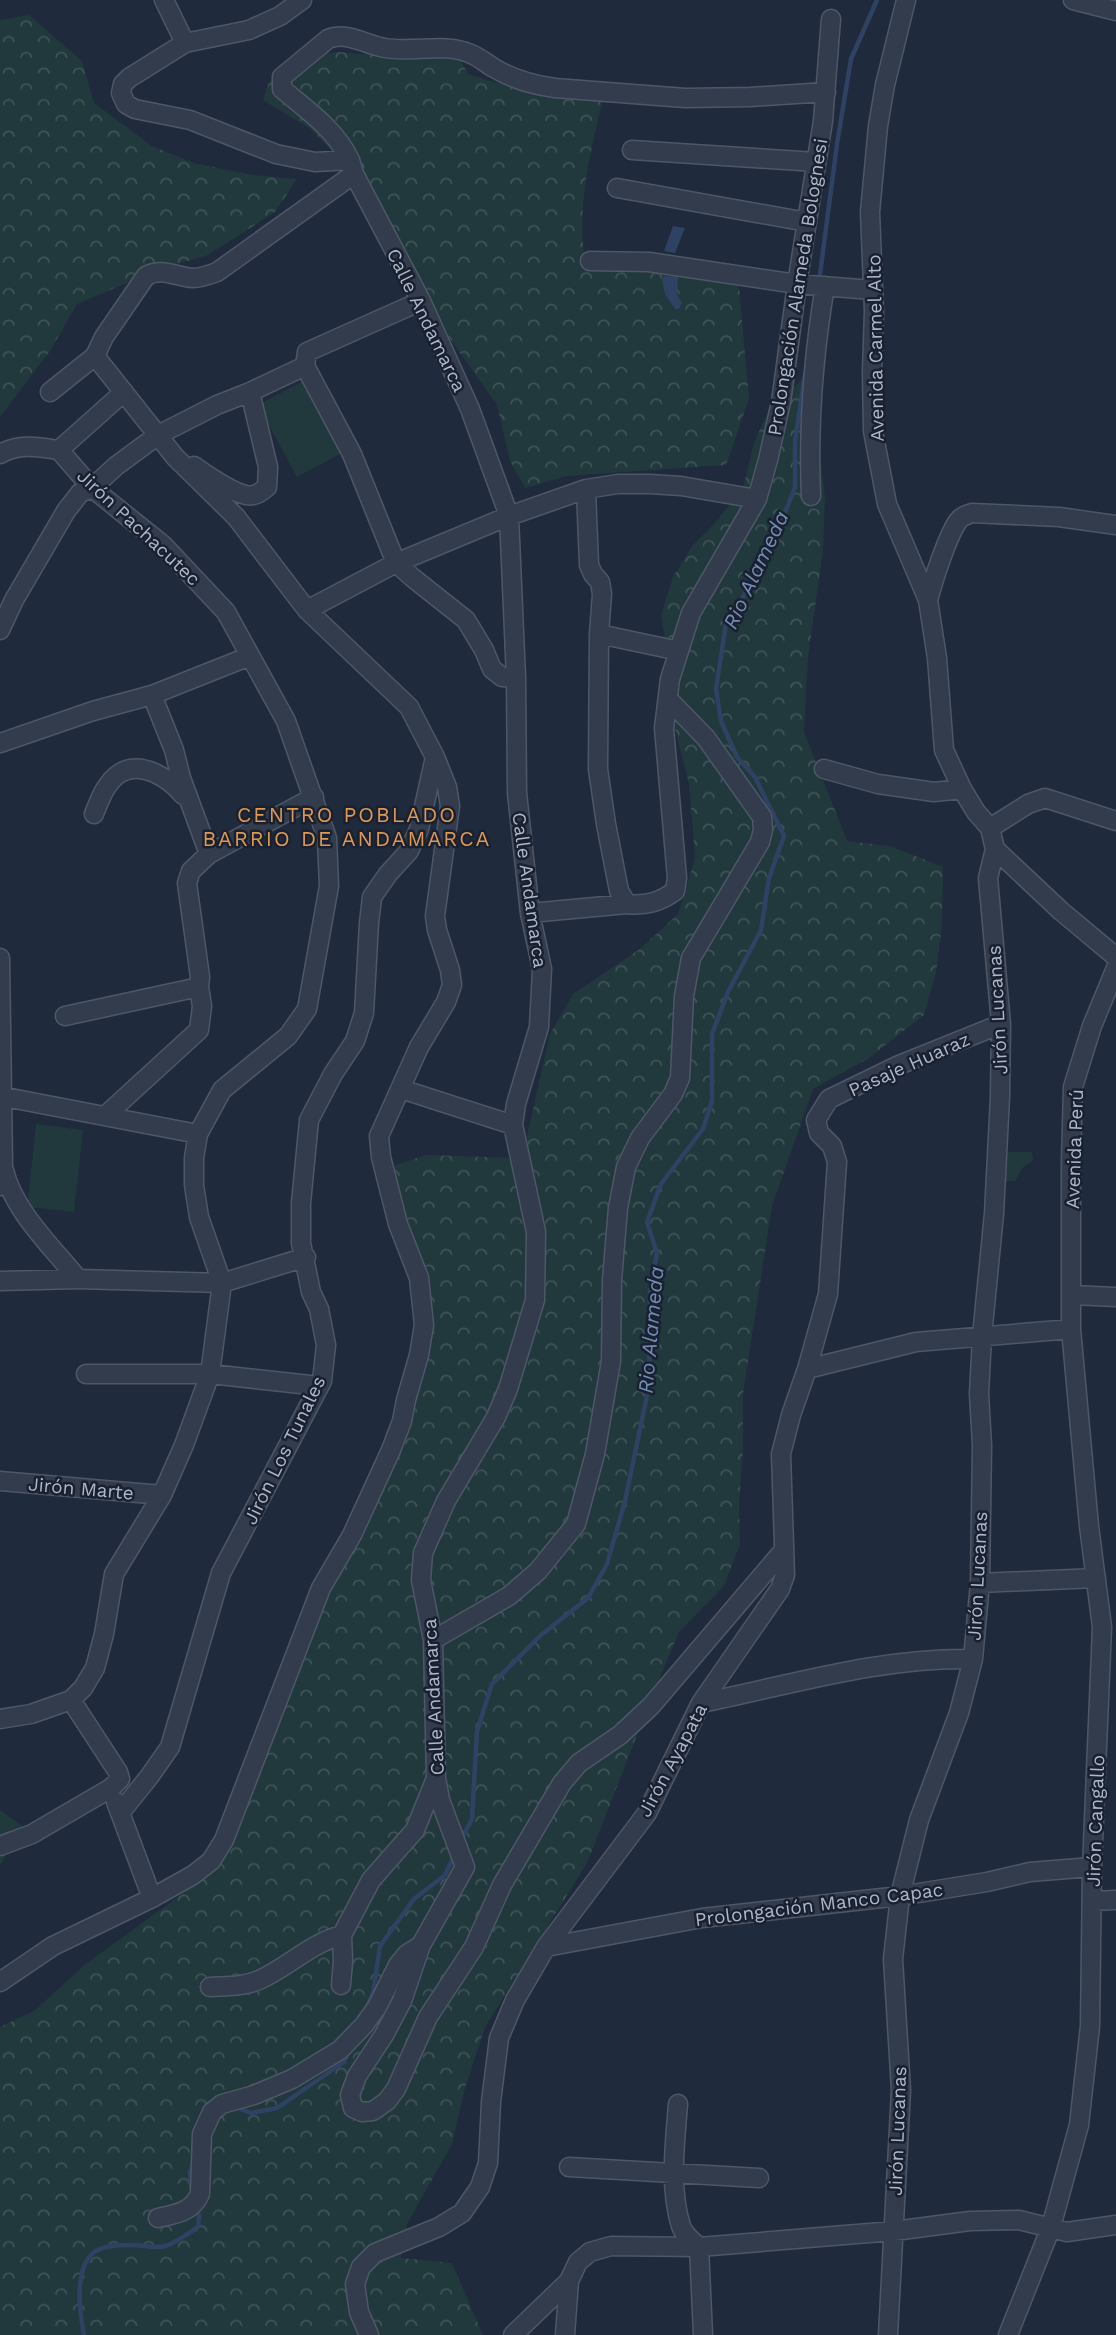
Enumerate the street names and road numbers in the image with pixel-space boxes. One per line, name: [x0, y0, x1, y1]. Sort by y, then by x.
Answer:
street label: Prolongación Alameda Bolognesi: [763, 137, 832, 437]
street label: Calle Andamarca: [382, 245, 471, 396]
street label: Avenida Carmel Alto: [862, 254, 889, 442]
street label: Jirón Pachacutec: [72, 464, 205, 590]
street label: Calle Andamarca: [507, 811, 552, 970]
street label: Jirón Lucanas: [983, 945, 1012, 1075]
street label: Pasaje Huaraz: [845, 1027, 973, 1101]
street label: Avenida Perú: [1061, 1089, 1088, 1209]
street label: Jirón Los Tunales: [238, 1372, 330, 1528]
street label: Jirón Marte: [27, 1472, 135, 1505]
street label: Jirón Lucanas: [963, 1511, 992, 1641]
street label: Calle Andamarca: [418, 1618, 449, 1776]
street label: Jirón Ayapata: [633, 1699, 712, 1821]
street label: Jirón Cangallo: [1082, 1755, 1109, 1888]
street label: Prolongación Manco Capac: [694, 1878, 944, 1931]
street label: Jirón Lucanas: [884, 2066, 911, 2196]

